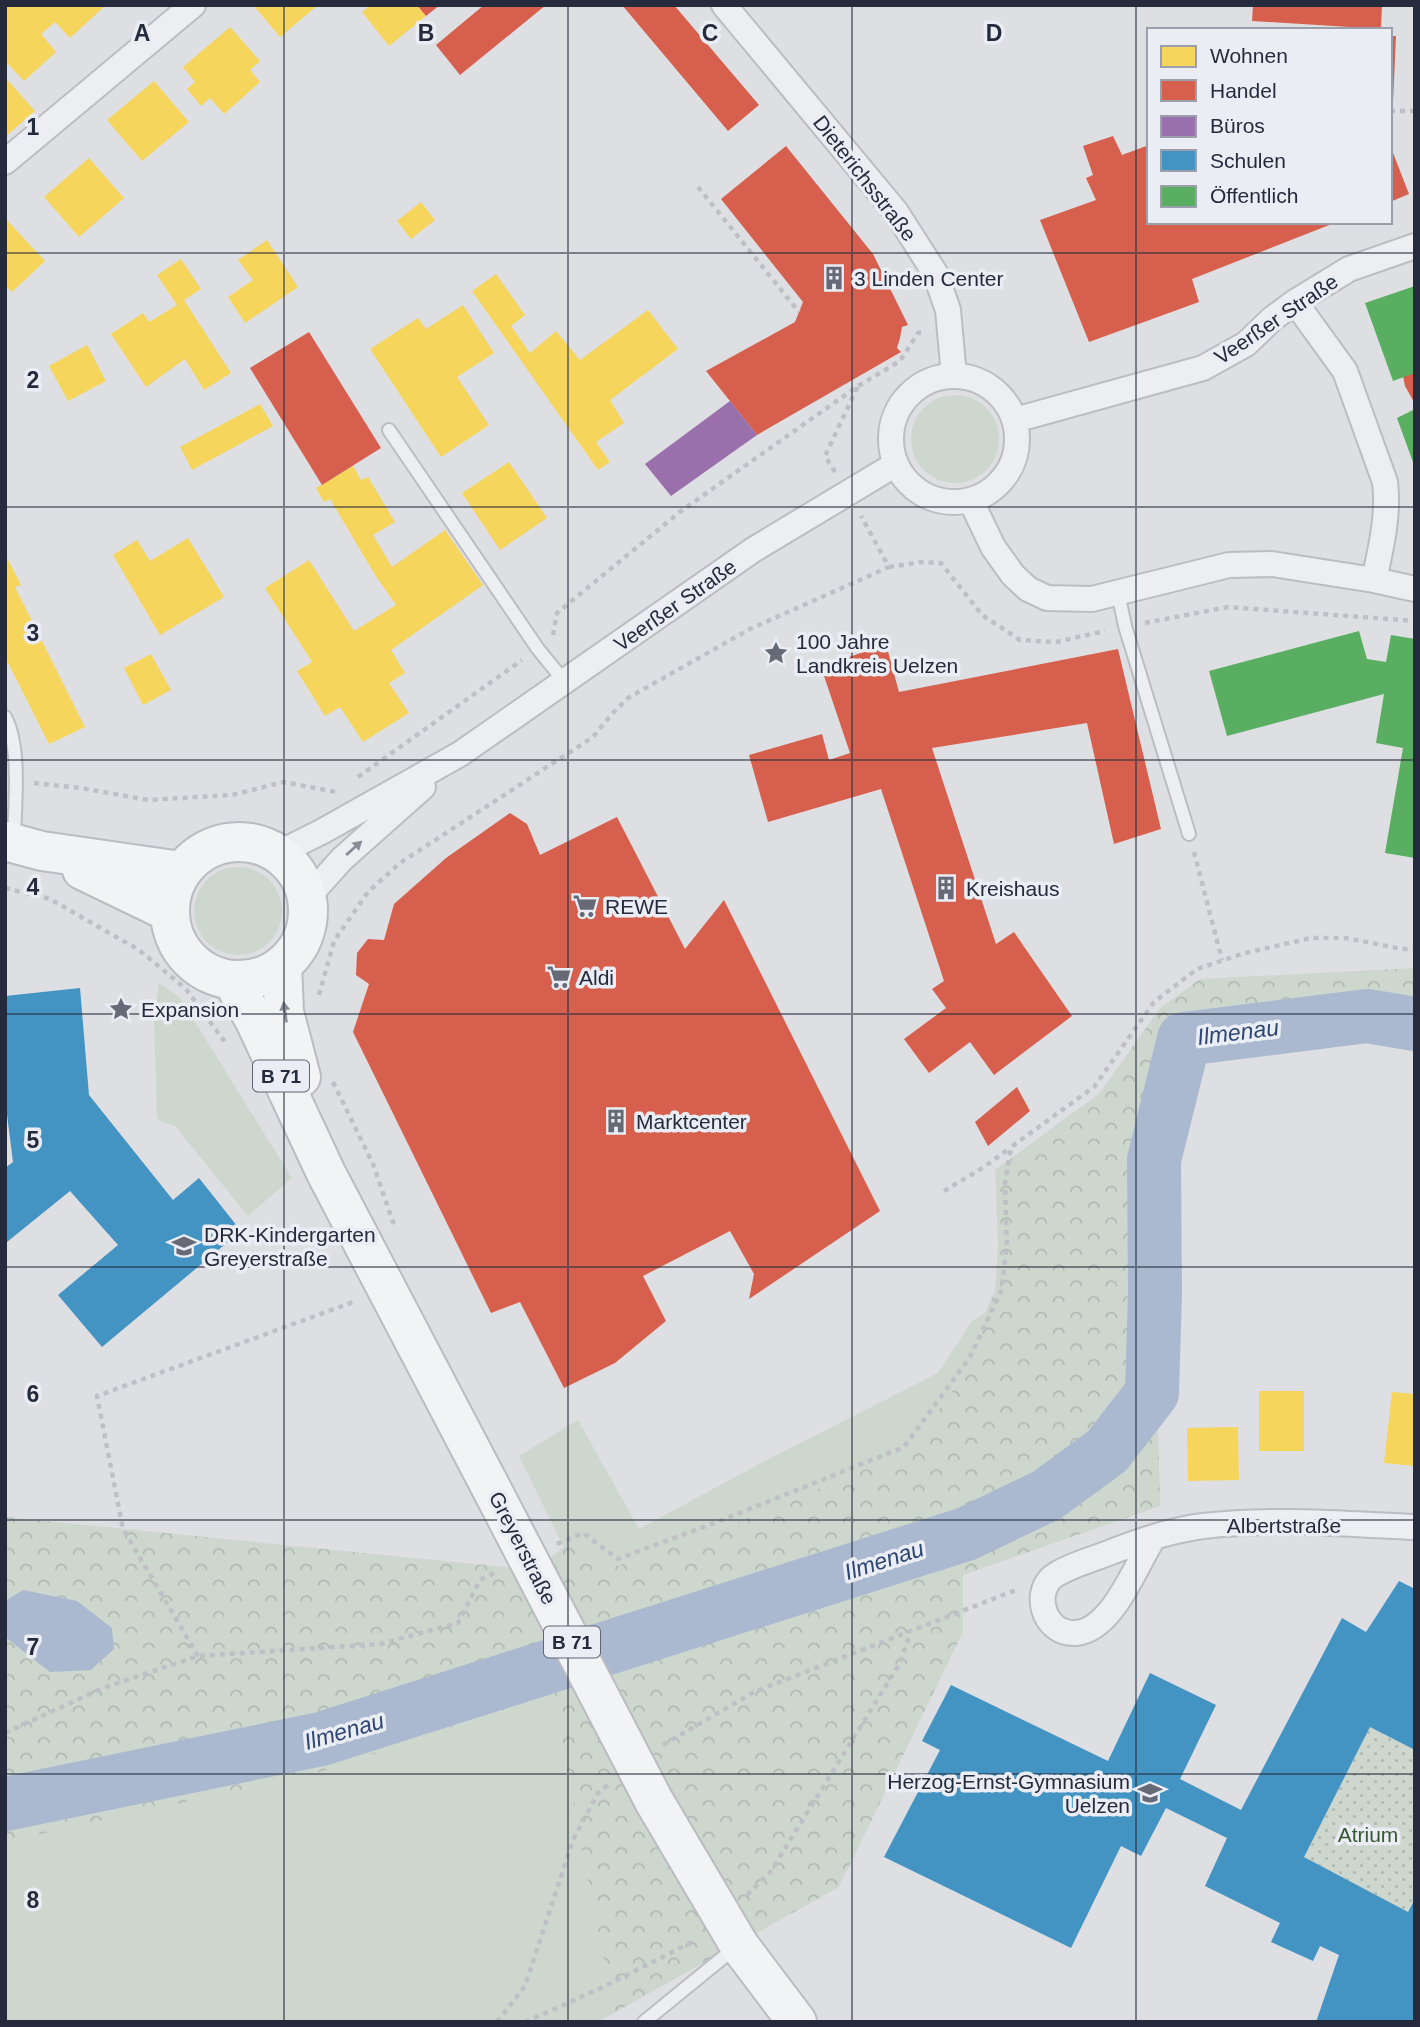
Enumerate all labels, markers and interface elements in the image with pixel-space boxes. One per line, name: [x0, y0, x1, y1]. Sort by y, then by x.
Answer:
text: A: [134, 20, 150, 46]
text: B: [418, 20, 434, 46]
text: C: [702, 20, 718, 46]
text: D: [986, 20, 1002, 46]
legend: [1147, 28, 1392, 224]
text: Wohnen: [1210, 44, 1288, 67]
text: Handel: [1210, 79, 1277, 102]
street label: Dieterichsstraße: [809, 111, 921, 245]
text: 1: [27, 114, 40, 140]
text: Büros: [1210, 114, 1265, 137]
text: Schulen: [1210, 149, 1286, 172]
text: Öffentlich: [1210, 184, 1298, 207]
building icon: 3 Linden Center: [820, 264, 848, 292]
place label: 3 Linden Center: [854, 267, 1003, 290]
street label: Veerßer Straße: [1210, 269, 1342, 369]
text: 2: [27, 367, 39, 393]
street label: Veerßer Straße: [610, 554, 740, 656]
text: 3: [27, 620, 39, 646]
place label: 100 Jahre Landkreis Uelzen: [796, 630, 958, 677]
place icon: 100 Jahre Landkreis Uelzen: [762, 639, 790, 667]
one-way arrow: [346, 841, 363, 856]
text: 4: [27, 874, 40, 900]
building icon: Kreishaus: [932, 874, 960, 902]
place label: Kreishaus: [966, 877, 1059, 900]
supermarket icon: REWE: [571, 892, 599, 920]
place label: REWE: [605, 895, 668, 918]
supermarket icon: Aldi: [545, 963, 573, 991]
place label: Aldi: [579, 966, 614, 989]
place icon: Expansion: [107, 995, 135, 1023]
place label: Expansion: [141, 998, 239, 1021]
one-way arrow: [279, 1001, 290, 1023]
water label: Ilmenau: [1196, 1014, 1280, 1050]
road number: B 71: [253, 1060, 309, 1092]
building icon: Marktcenter: [602, 1107, 630, 1135]
place label: Marktcenter: [636, 1110, 747, 1133]
text: 5: [27, 1127, 40, 1153]
place label: DRK-Kindergarten Greyerstraße: [204, 1223, 376, 1270]
school or university icon: DRK-Kindergarten Greyerstraße: [170, 1232, 198, 1260]
text: 6: [27, 1381, 39, 1407]
street label: Greyerstraße: [485, 1488, 561, 1608]
street label: Albertstraße: [1227, 1514, 1341, 1537]
water label: Ilmenau: [841, 1535, 927, 1585]
road number: B 71: [544, 1626, 600, 1658]
text: 7: [27, 1634, 39, 1660]
water label: Ilmenau: [301, 1707, 387, 1755]
place label: Herzog-Ernst-Gymnasium Uelzen: [887, 1770, 1130, 1817]
school or university icon: Herzog-Ernst-Gymnasium Uelzen: [1136, 1779, 1164, 1807]
park label: Atrium: [1338, 1823, 1398, 1846]
text: 8: [27, 1887, 40, 1913]

